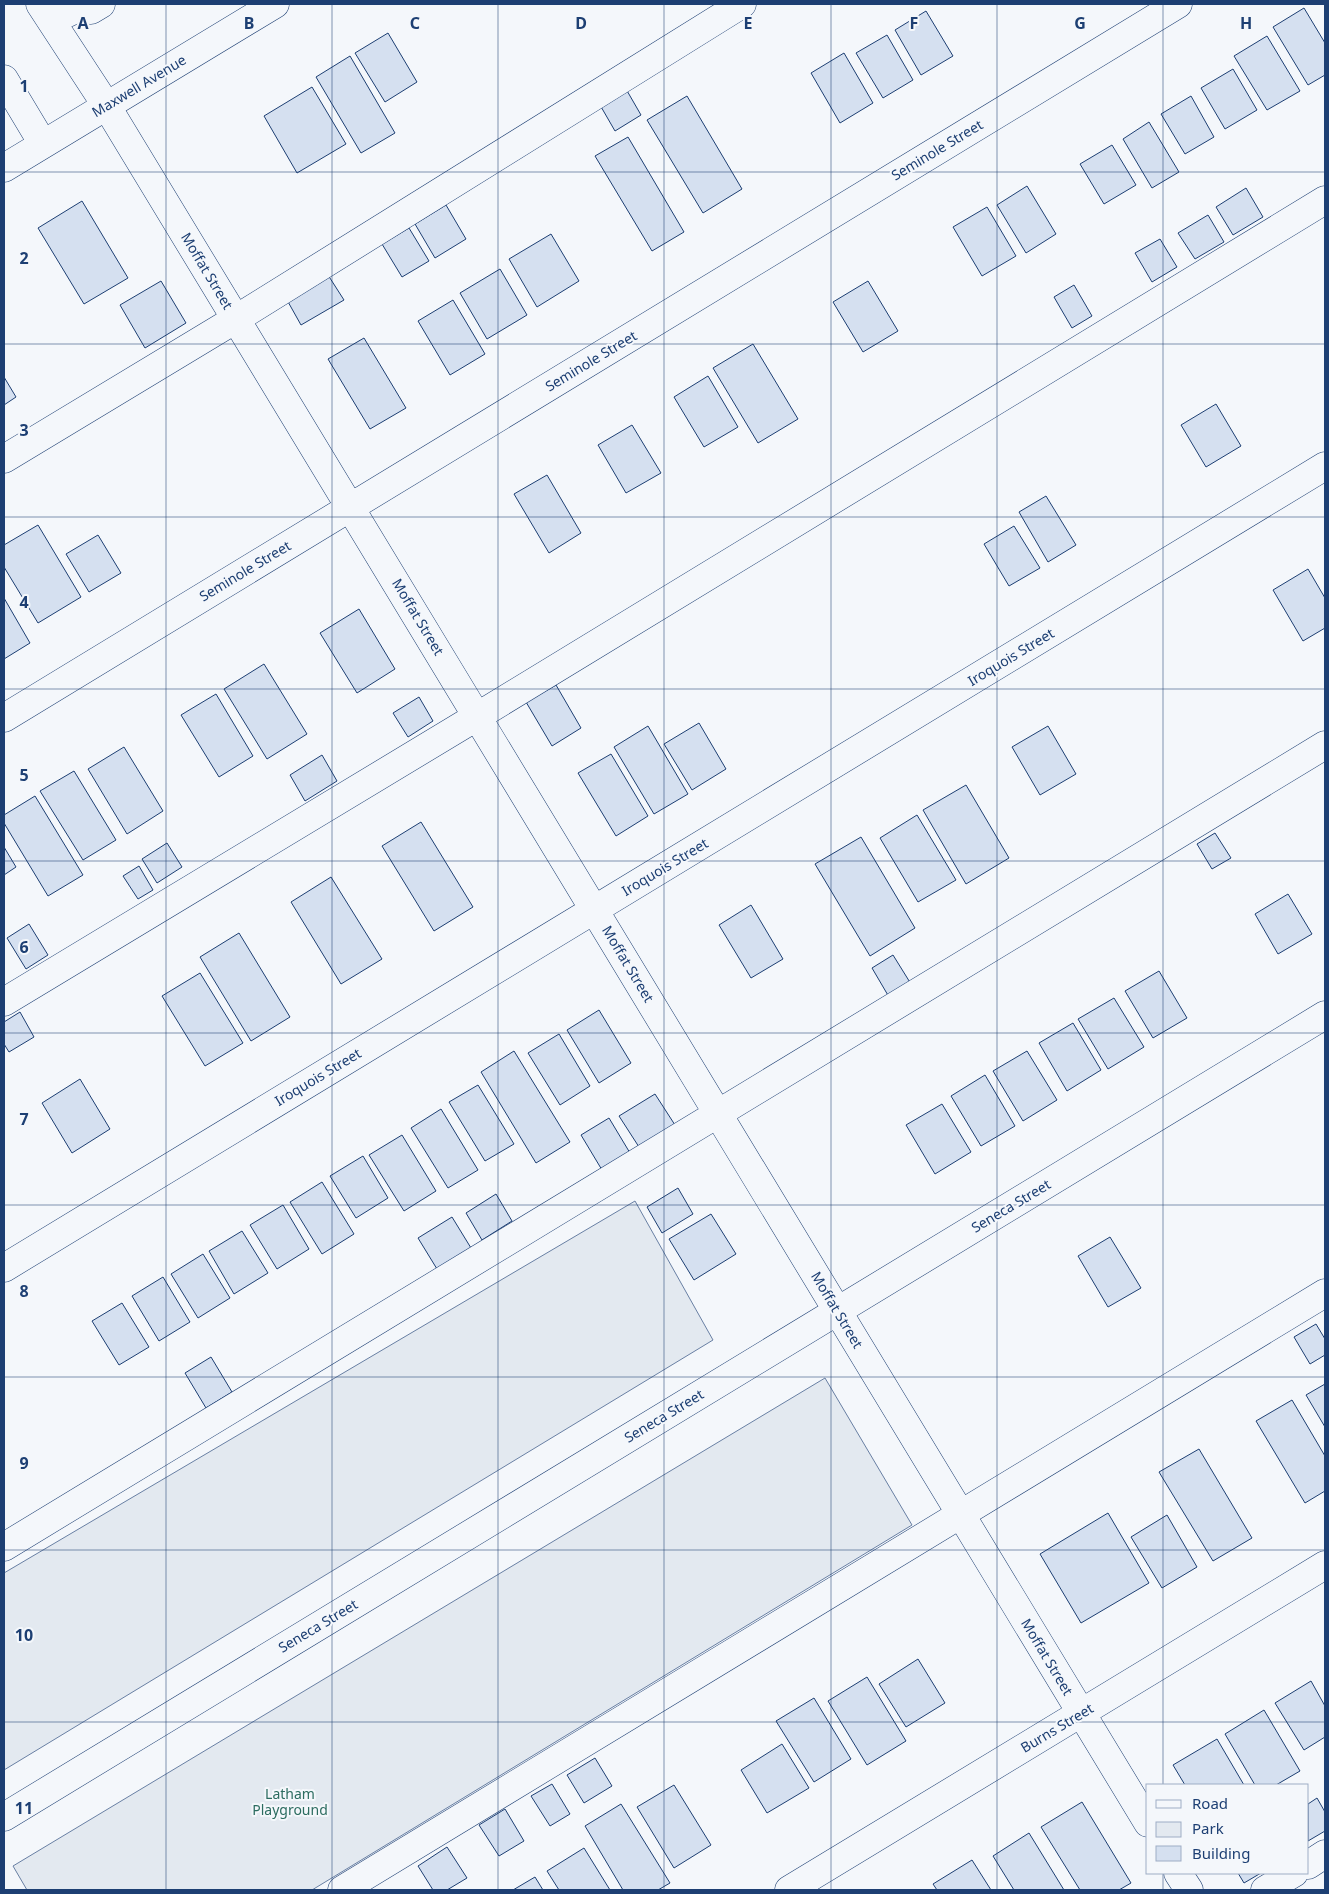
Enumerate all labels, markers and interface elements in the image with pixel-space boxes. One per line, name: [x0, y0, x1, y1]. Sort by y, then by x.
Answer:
text: A: [77, 12, 89, 34]
text: B: [244, 12, 254, 34]
text: C: [410, 12, 420, 34]
text: D: [575, 12, 587, 34]
text: E: [744, 12, 753, 34]
text: F: [910, 12, 918, 34]
text: G: [1074, 12, 1086, 34]
text: H: [1240, 12, 1252, 34]
street label: Maxwell Avenue: [88, 50, 190, 121]
text: 1: [19, 75, 29, 97]
street label: Seminole Street: [887, 115, 986, 184]
street label: Moffat Street: [177, 229, 238, 313]
text: 2: [19, 247, 29, 269]
street label: Seminole Street: [541, 326, 640, 395]
text: 3: [19, 419, 29, 441]
street label: Seminole Street: [195, 536, 294, 605]
street label: Moffat Street: [388, 575, 449, 659]
text: 4: [19, 591, 29, 613]
street label: Iroquois Street: [964, 623, 1057, 690]
text: 5: [19, 764, 29, 786]
street label: Iroquois Street: [618, 833, 711, 900]
street label: Moffat Street: [598, 922, 659, 1006]
text: 6: [19, 936, 29, 958]
street label: Iroquois Street: [271, 1043, 364, 1110]
text: 7: [19, 1108, 29, 1130]
street label: Seneca Street: [968, 1174, 1054, 1237]
street label: Moffat Street: [807, 1268, 868, 1352]
text: 8: [19, 1280, 29, 1302]
street label: Seneca Street: [621, 1384, 707, 1447]
text: 9: [19, 1452, 29, 1474]
street label: Seneca Street: [275, 1594, 361, 1657]
street label: Moffat Street: [1017, 1615, 1078, 1699]
text: 10: [15, 1624, 33, 1646]
street label: Burns Street: [1017, 1698, 1097, 1757]
park label: Latham Playground: [252, 1784, 328, 1819]
legend: [1146, 1784, 1309, 1874]
text: Road: [1192, 1793, 1228, 1813]
text: 11: [15, 1797, 33, 1819]
text: Park: [1192, 1818, 1224, 1838]
text: Building: [1192, 1843, 1250, 1863]

